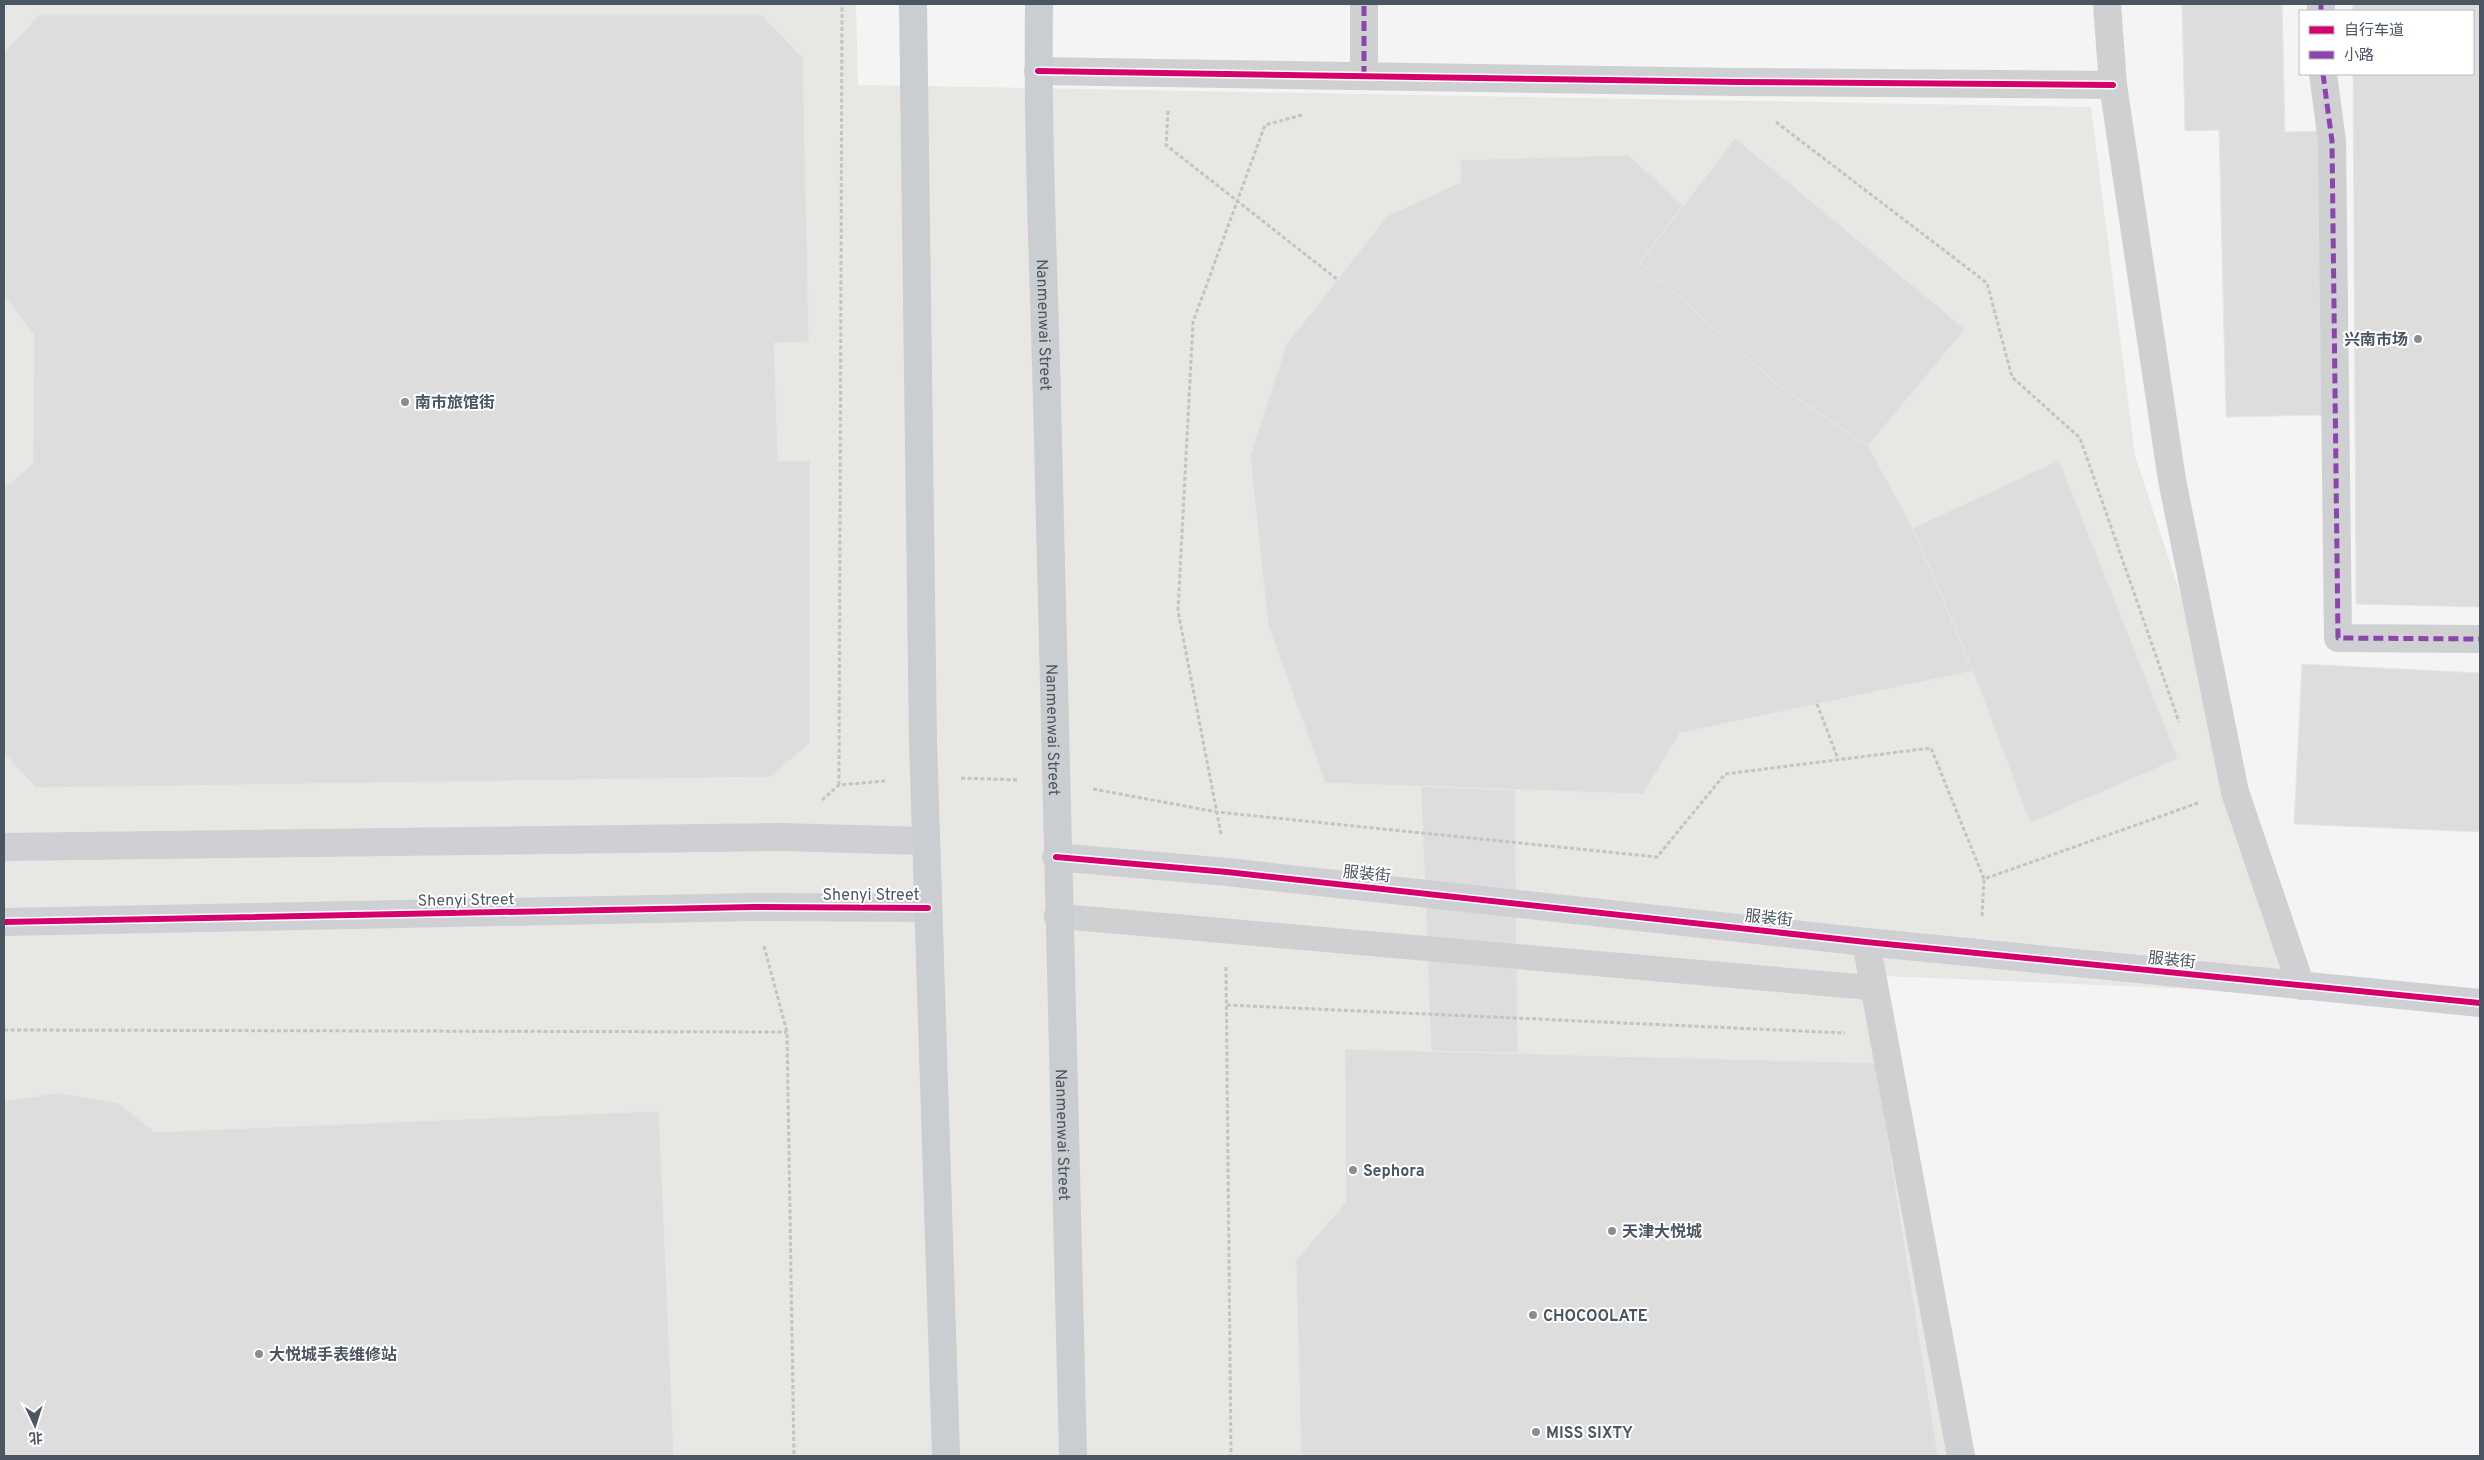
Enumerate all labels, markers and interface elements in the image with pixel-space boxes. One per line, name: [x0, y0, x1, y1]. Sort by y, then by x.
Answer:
legend: [2299, 10, 2474, 75]
text: 自行车道: [2344, 22, 2404, 41]
text: 小路: [2344, 47, 2374, 66]
street label: Nanmenwai Street: [1031, 259, 1055, 391]
place label: 兴南市场: [2344, 331, 2408, 351]
marker: 兴南市场: [2412, 333, 2424, 345]
place label: 南市旅馆街: [415, 394, 495, 414]
marker: 南市旅馆街: [399, 396, 411, 408]
street label: Nanmenwai Street: [1040, 664, 1063, 796]
street label: 服装街: [1342, 863, 1392, 887]
street label: Shenyi Street: [823, 886, 919, 906]
street label: Shenyi Street: [417, 890, 515, 912]
street label: 服装街: [1744, 907, 1794, 931]
street label: 服装街: [2147, 949, 2197, 973]
street label: Nanmenwai Street: [1050, 1069, 1073, 1201]
place label: Sephora: [1363, 1162, 1425, 1182]
marker: Sephora: [1347, 1164, 1359, 1176]
place label: 天津大悦城: [1622, 1222, 1702, 1243]
marker: 天津大悦城: [1606, 1225, 1618, 1237]
place label: CHOCOOLATE: [1543, 1307, 1648, 1327]
marker: CHOCOOLATE: [1527, 1309, 1539, 1321]
place label: 大悦城手表维修站: [269, 1345, 397, 1366]
marker: 大悦城手表维修站: [253, 1348, 265, 1360]
north arrow: [10, 1400, 60, 1450]
place label: MISS SIXTY: [1546, 1424, 1633, 1444]
marker: MISS SIXTY: [1530, 1426, 1542, 1438]
text: 北: [28, 1428, 43, 1445]

